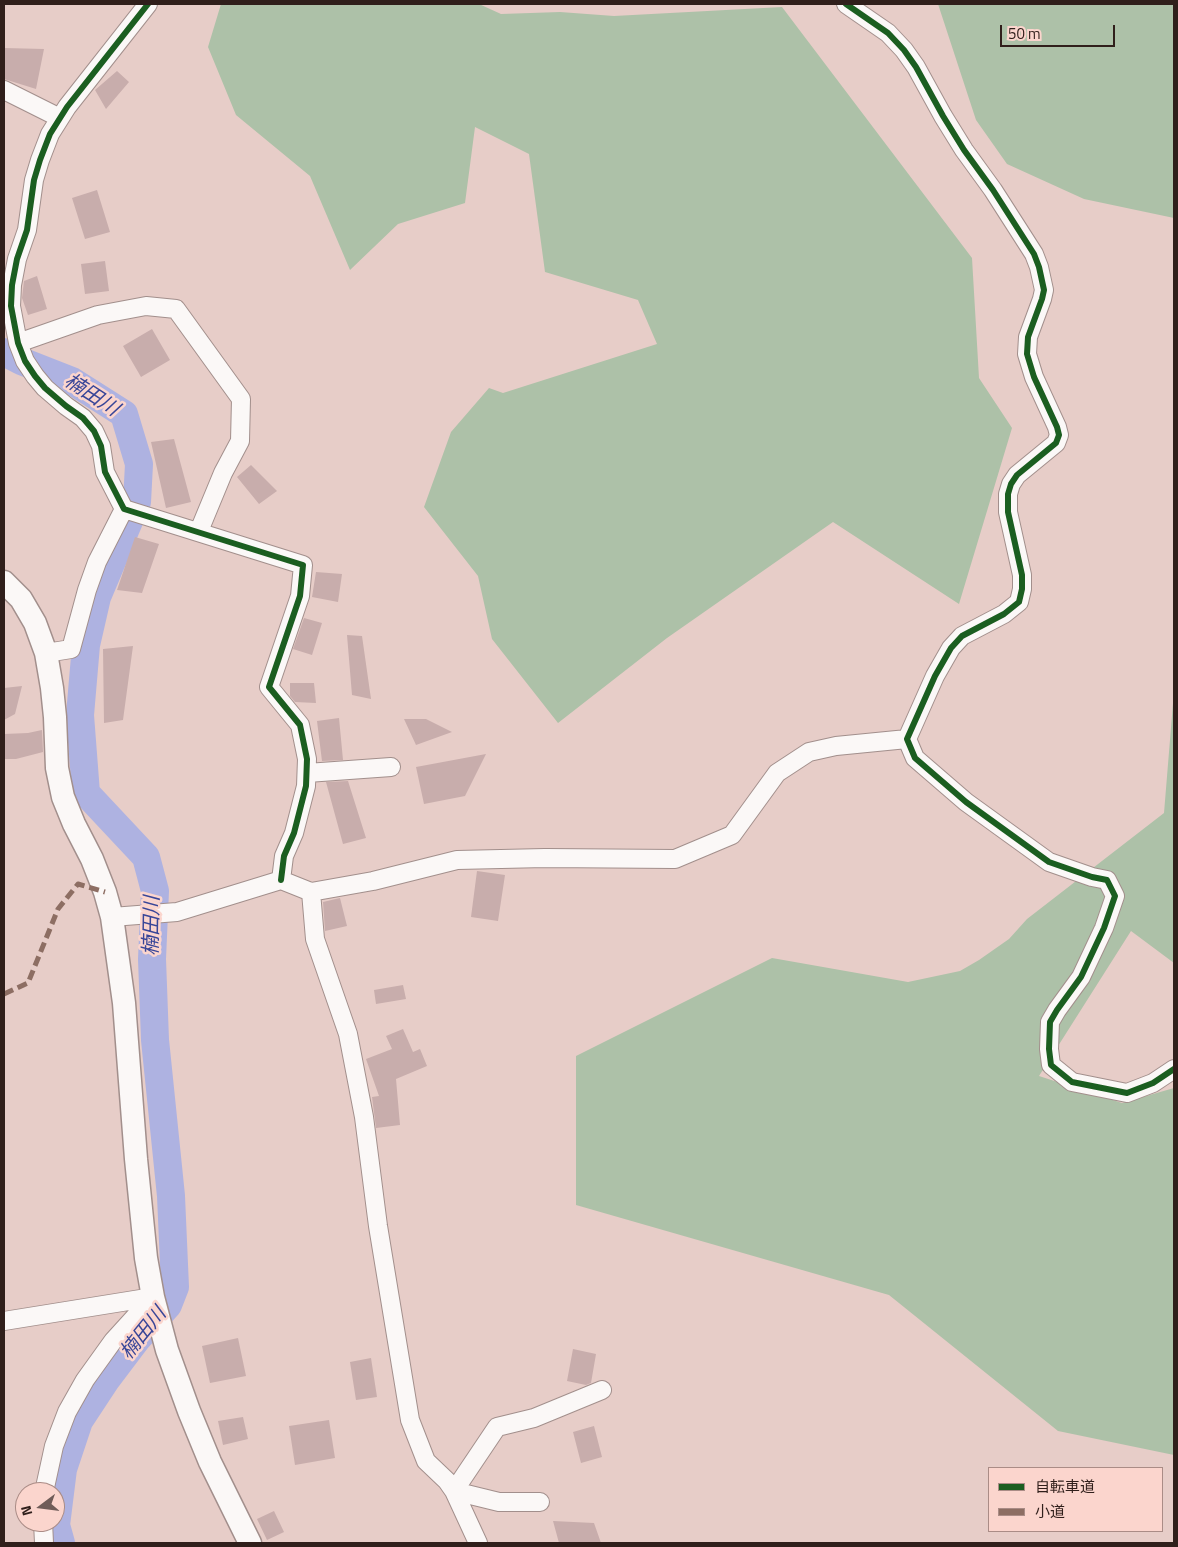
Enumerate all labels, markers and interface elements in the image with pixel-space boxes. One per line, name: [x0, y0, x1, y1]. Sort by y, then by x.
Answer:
scale bar: [1003, 15, 1118, 47]
text: 50 m: [1008, 22, 1041, 45]
water label: 楠田川: [59, 370, 123, 422]
water label: 楠田川: [140, 896, 166, 956]
water label: 楠田川: [116, 1303, 172, 1365]
legend: [988, 1467, 1163, 1532]
text: 自転車道: [1035, 1475, 1095, 1498]
north arrow: [15, 1482, 65, 1532]
text: 小道: [1035, 1500, 1065, 1523]
text: N: [15, 1503, 37, 1518]

